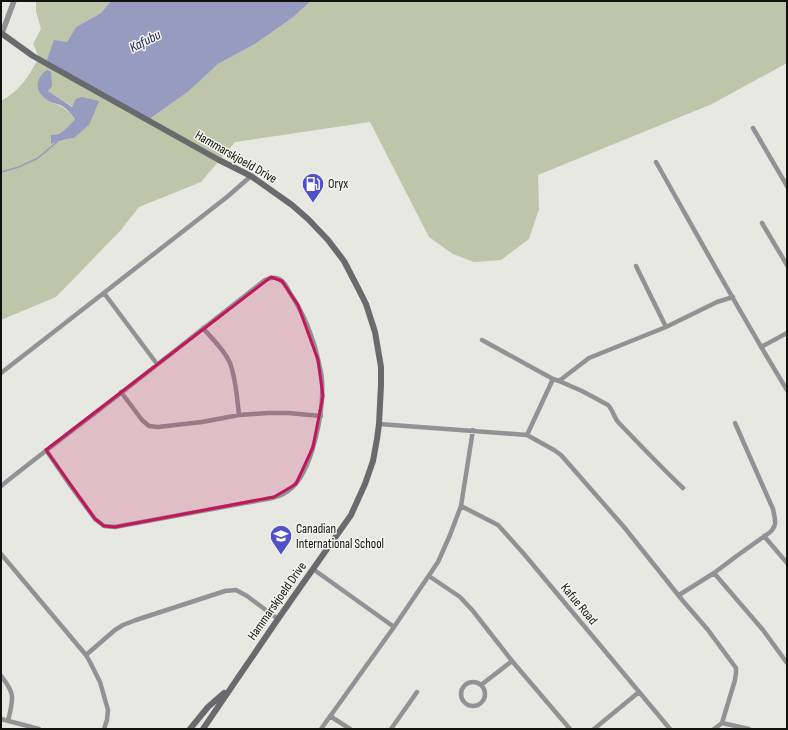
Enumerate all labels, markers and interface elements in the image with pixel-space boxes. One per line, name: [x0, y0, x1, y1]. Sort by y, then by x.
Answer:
water label: Kafubu: [127, 26, 164, 56]
street label: Hammarskjoeld Drive: [192, 127, 280, 187]
fuel station icon: Oryx: [300, 171, 326, 204]
place label: Oryx: [328, 176, 348, 192]
place label: Canadian International School: [296, 521, 384, 552]
school or university icon: Canadian International School: [268, 523, 294, 556]
street label: Hammarskjoeld Drive: [244, 559, 310, 643]
street label: Kafue Road: [557, 580, 601, 628]

